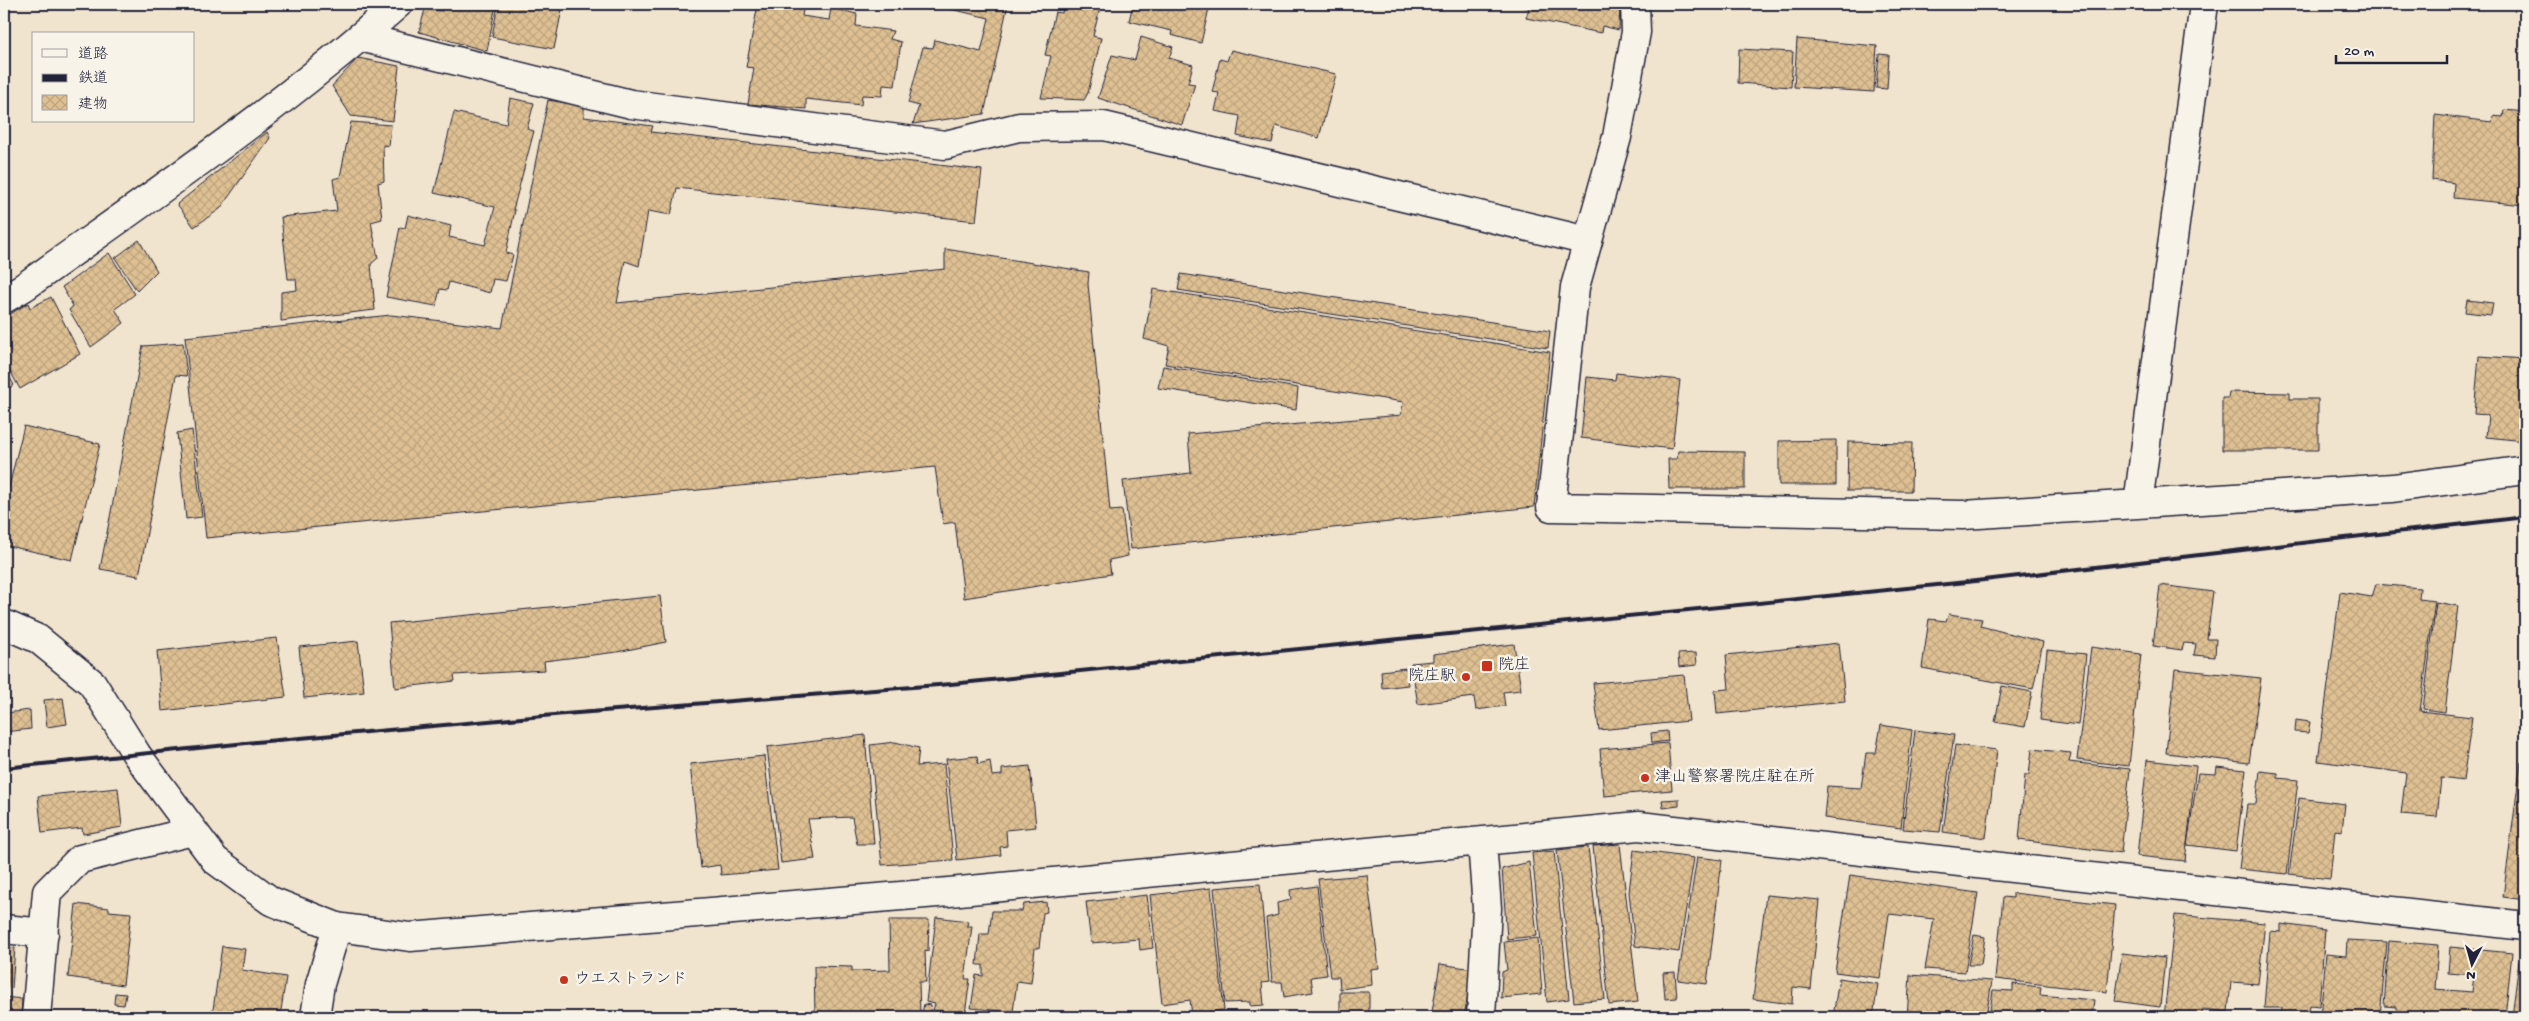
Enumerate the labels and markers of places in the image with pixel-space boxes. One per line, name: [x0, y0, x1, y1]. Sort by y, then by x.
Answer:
place label: 院庄: [1498, 656, 1530, 676]
marker: 院庄: [1480, 659, 1494, 673]
place label: 院庄駅: [1408, 667, 1456, 687]
marker: 院庄駅: [1460, 671, 1472, 683]
place label: 津山警察署院庄駐在所: [1655, 767, 1815, 788]
marker: 津山警察署院庄駐在所: [1639, 772, 1651, 784]
place label: ウエストランド: [574, 971, 687, 990]
marker: ウエストランド: [558, 974, 570, 986]

